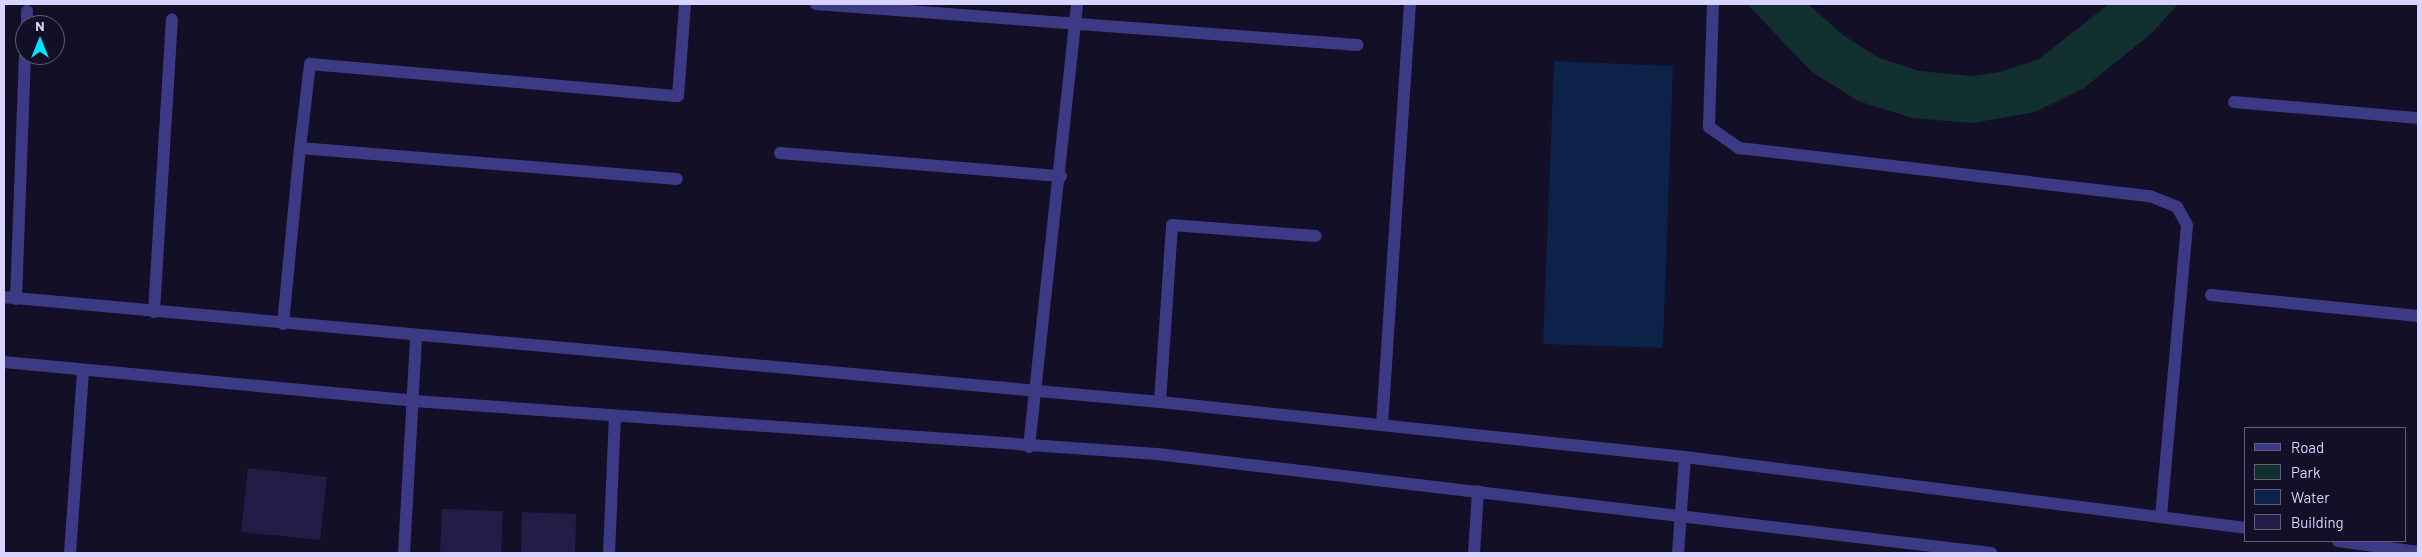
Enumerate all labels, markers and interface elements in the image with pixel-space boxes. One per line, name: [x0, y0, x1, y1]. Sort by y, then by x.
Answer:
north arrow: [15, 15, 65, 65]
text: N: [35, 17, 45, 34]
legend: [2244, 427, 2407, 542]
text: Road: [2291, 438, 2324, 456]
text: Park: [2291, 463, 2320, 481]
text: Water: [2291, 488, 2330, 506]
text: Building: [2291, 513, 2344, 531]

